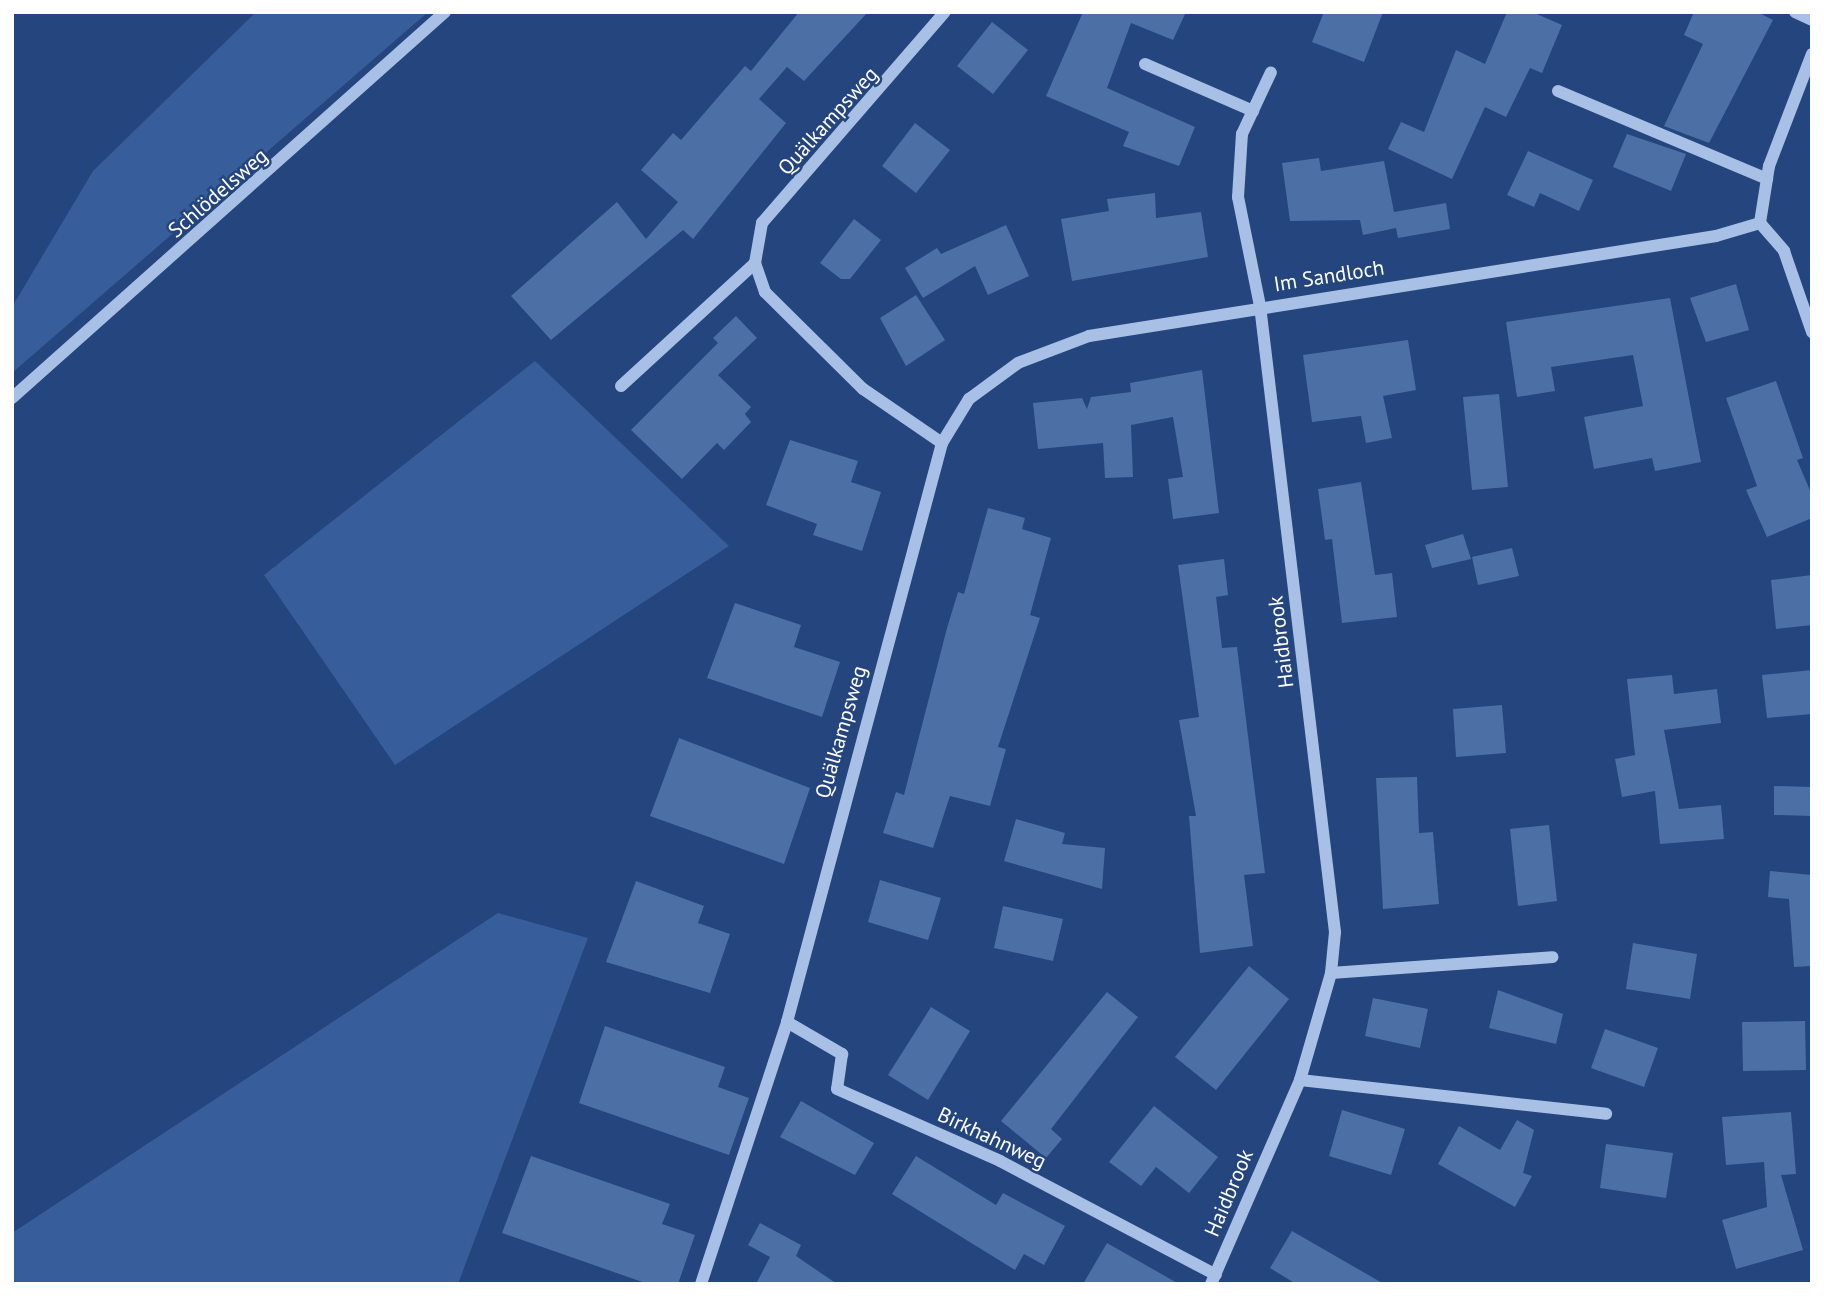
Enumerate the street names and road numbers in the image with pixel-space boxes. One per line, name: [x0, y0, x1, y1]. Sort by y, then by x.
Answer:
street label: Quälkampsweg: [773, 62, 883, 180]
street label: Schlödelsweg: [163, 143, 273, 243]
street label: Im Sandloch: [1272, 255, 1386, 297]
street label: Haidbrook: [1263, 595, 1299, 689]
street label: Quälkampsweg: [810, 663, 872, 801]
street label: Birkhahnweg: [934, 1102, 1050, 1174]
street label: Haidbrook: [1199, 1146, 1259, 1240]

